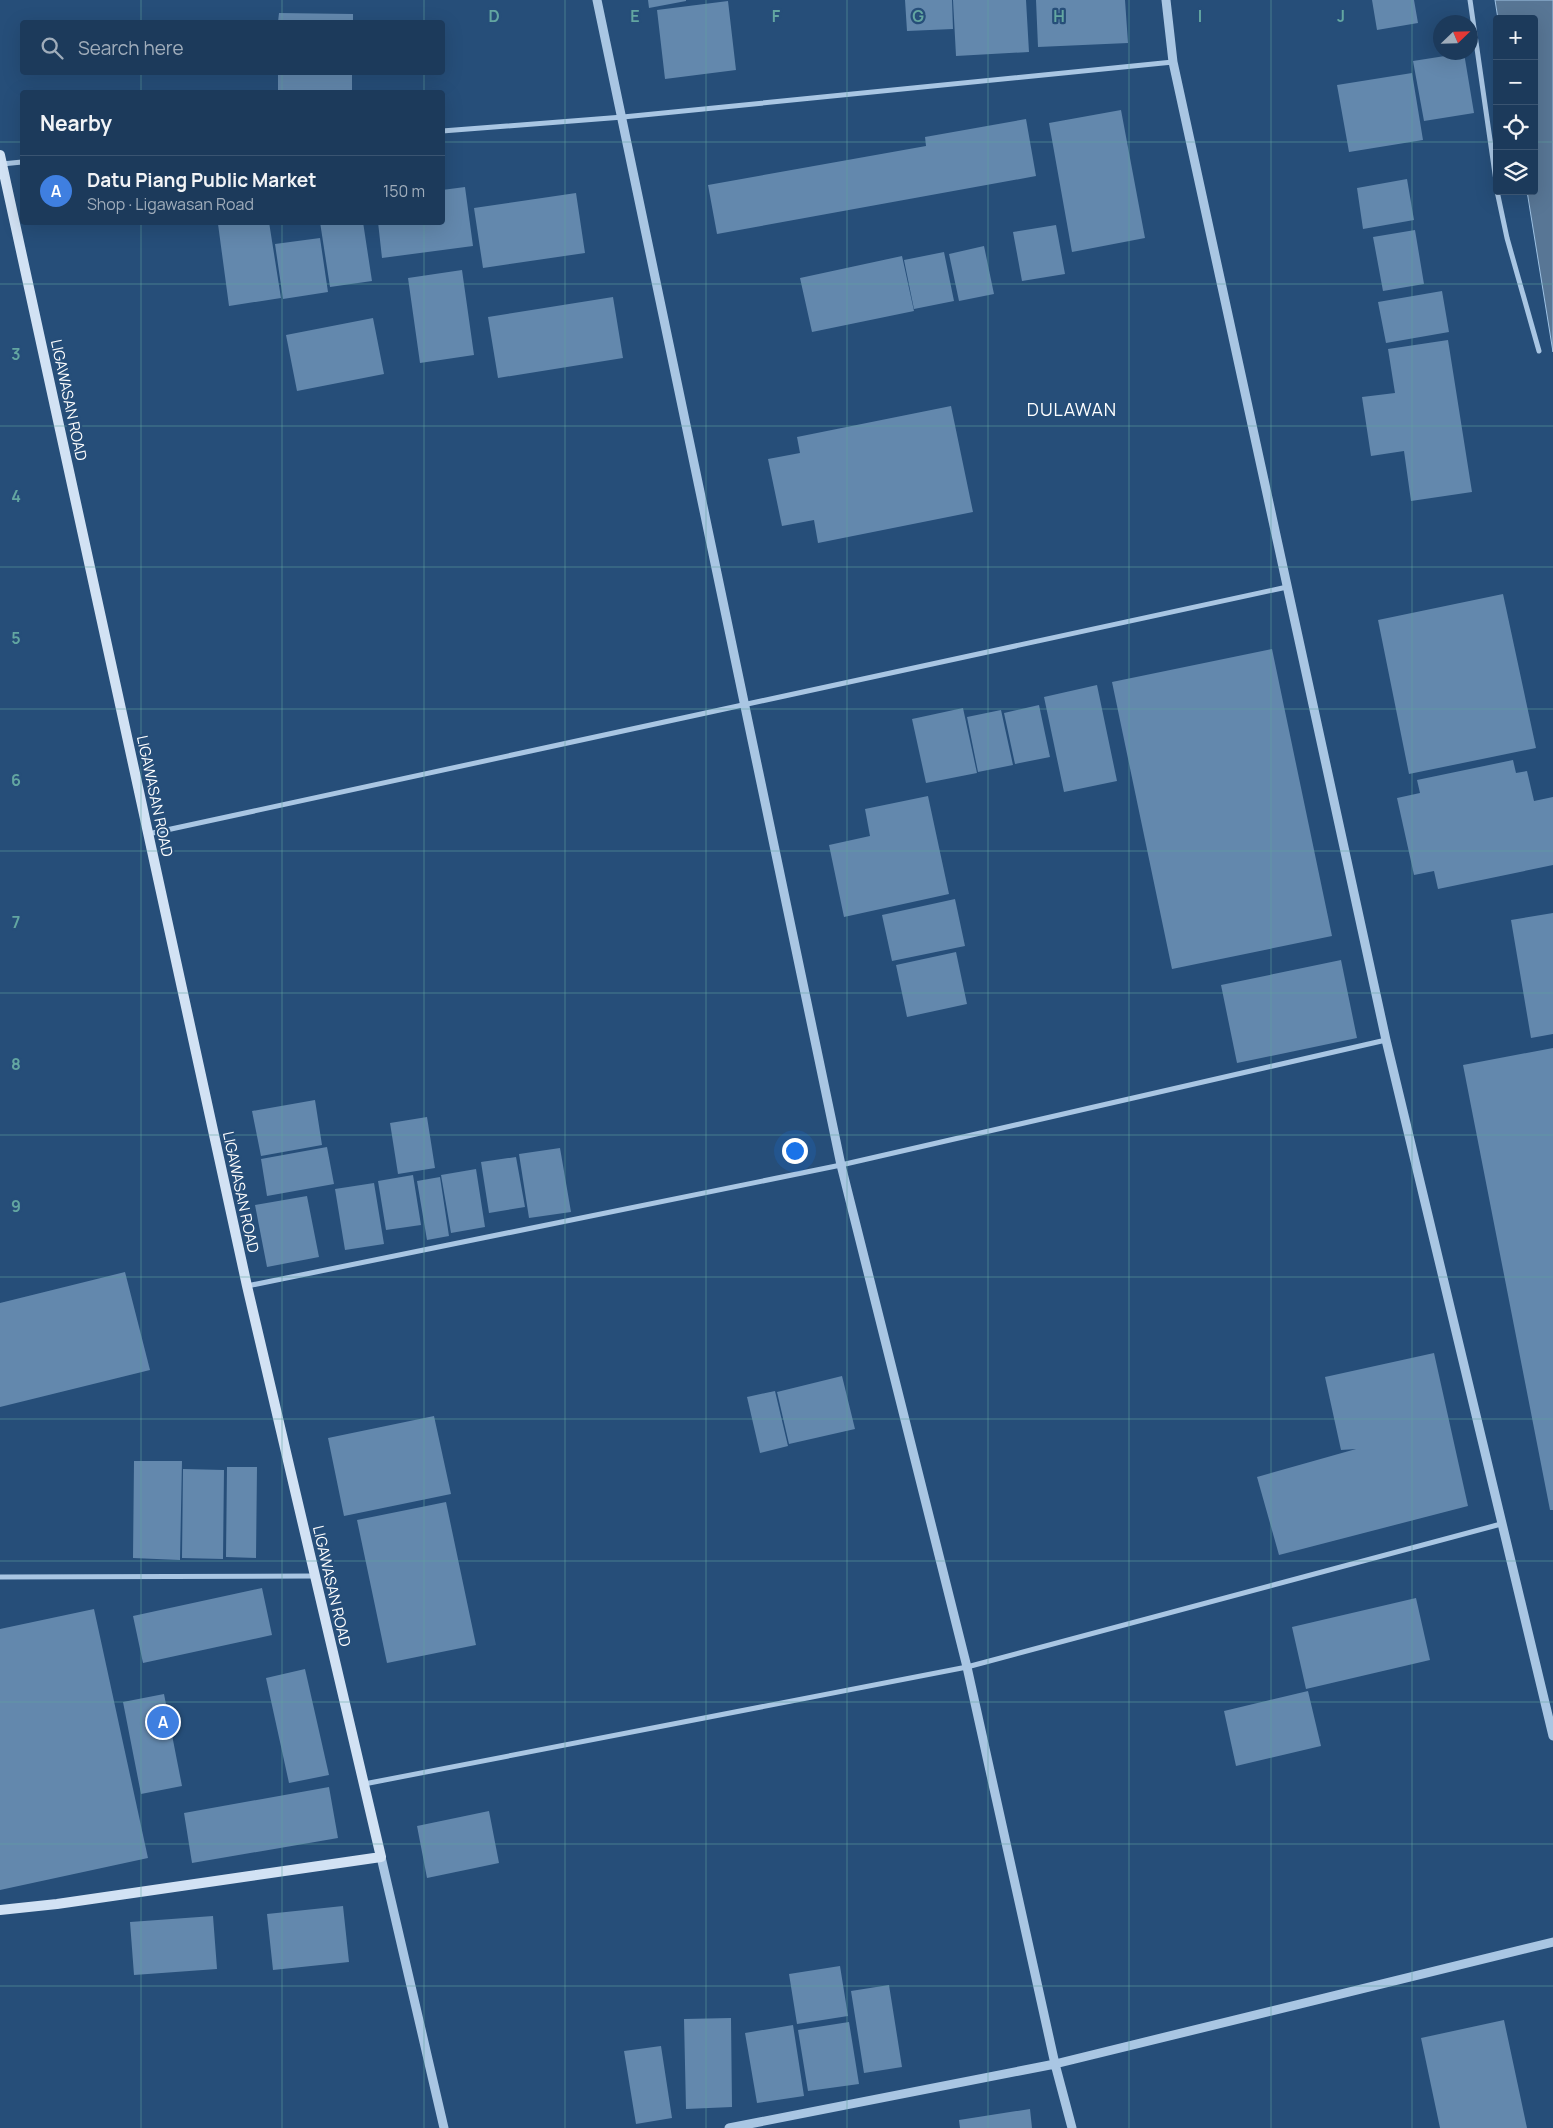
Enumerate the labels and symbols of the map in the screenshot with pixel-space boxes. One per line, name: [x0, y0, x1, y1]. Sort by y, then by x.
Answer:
text: D: [488, 5, 500, 27]
text: E: [630, 5, 640, 27]
text: F: [772, 5, 781, 27]
text: G: [912, 5, 924, 27]
text: H: [1053, 5, 1065, 27]
text: I: [1198, 5, 1202, 27]
text: J: [1337, 5, 1345, 27]
north arrow: [1433, 15, 1478, 60]
street label: LIGAWASAN ROAD: [46, 337, 92, 463]
text: 3: [11, 343, 21, 365]
district label: DULAWAN: [1027, 397, 1117, 421]
text: 4: [11, 485, 21, 507]
text: 5: [11, 627, 21, 649]
street label: LIGAWASAN ROAD: [132, 733, 178, 859]
text: 6: [11, 769, 21, 791]
text: 7: [12, 911, 20, 933]
text: 8: [11, 1053, 21, 1075]
street label: LIGAWASAN ROAD: [218, 1129, 264, 1255]
your location: [782, 1138, 808, 1164]
text: 9: [11, 1195, 21, 1217]
street label: LIGAWASAN ROAD: [308, 1523, 356, 1649]
pin: A: [147, 1703, 179, 1741]

